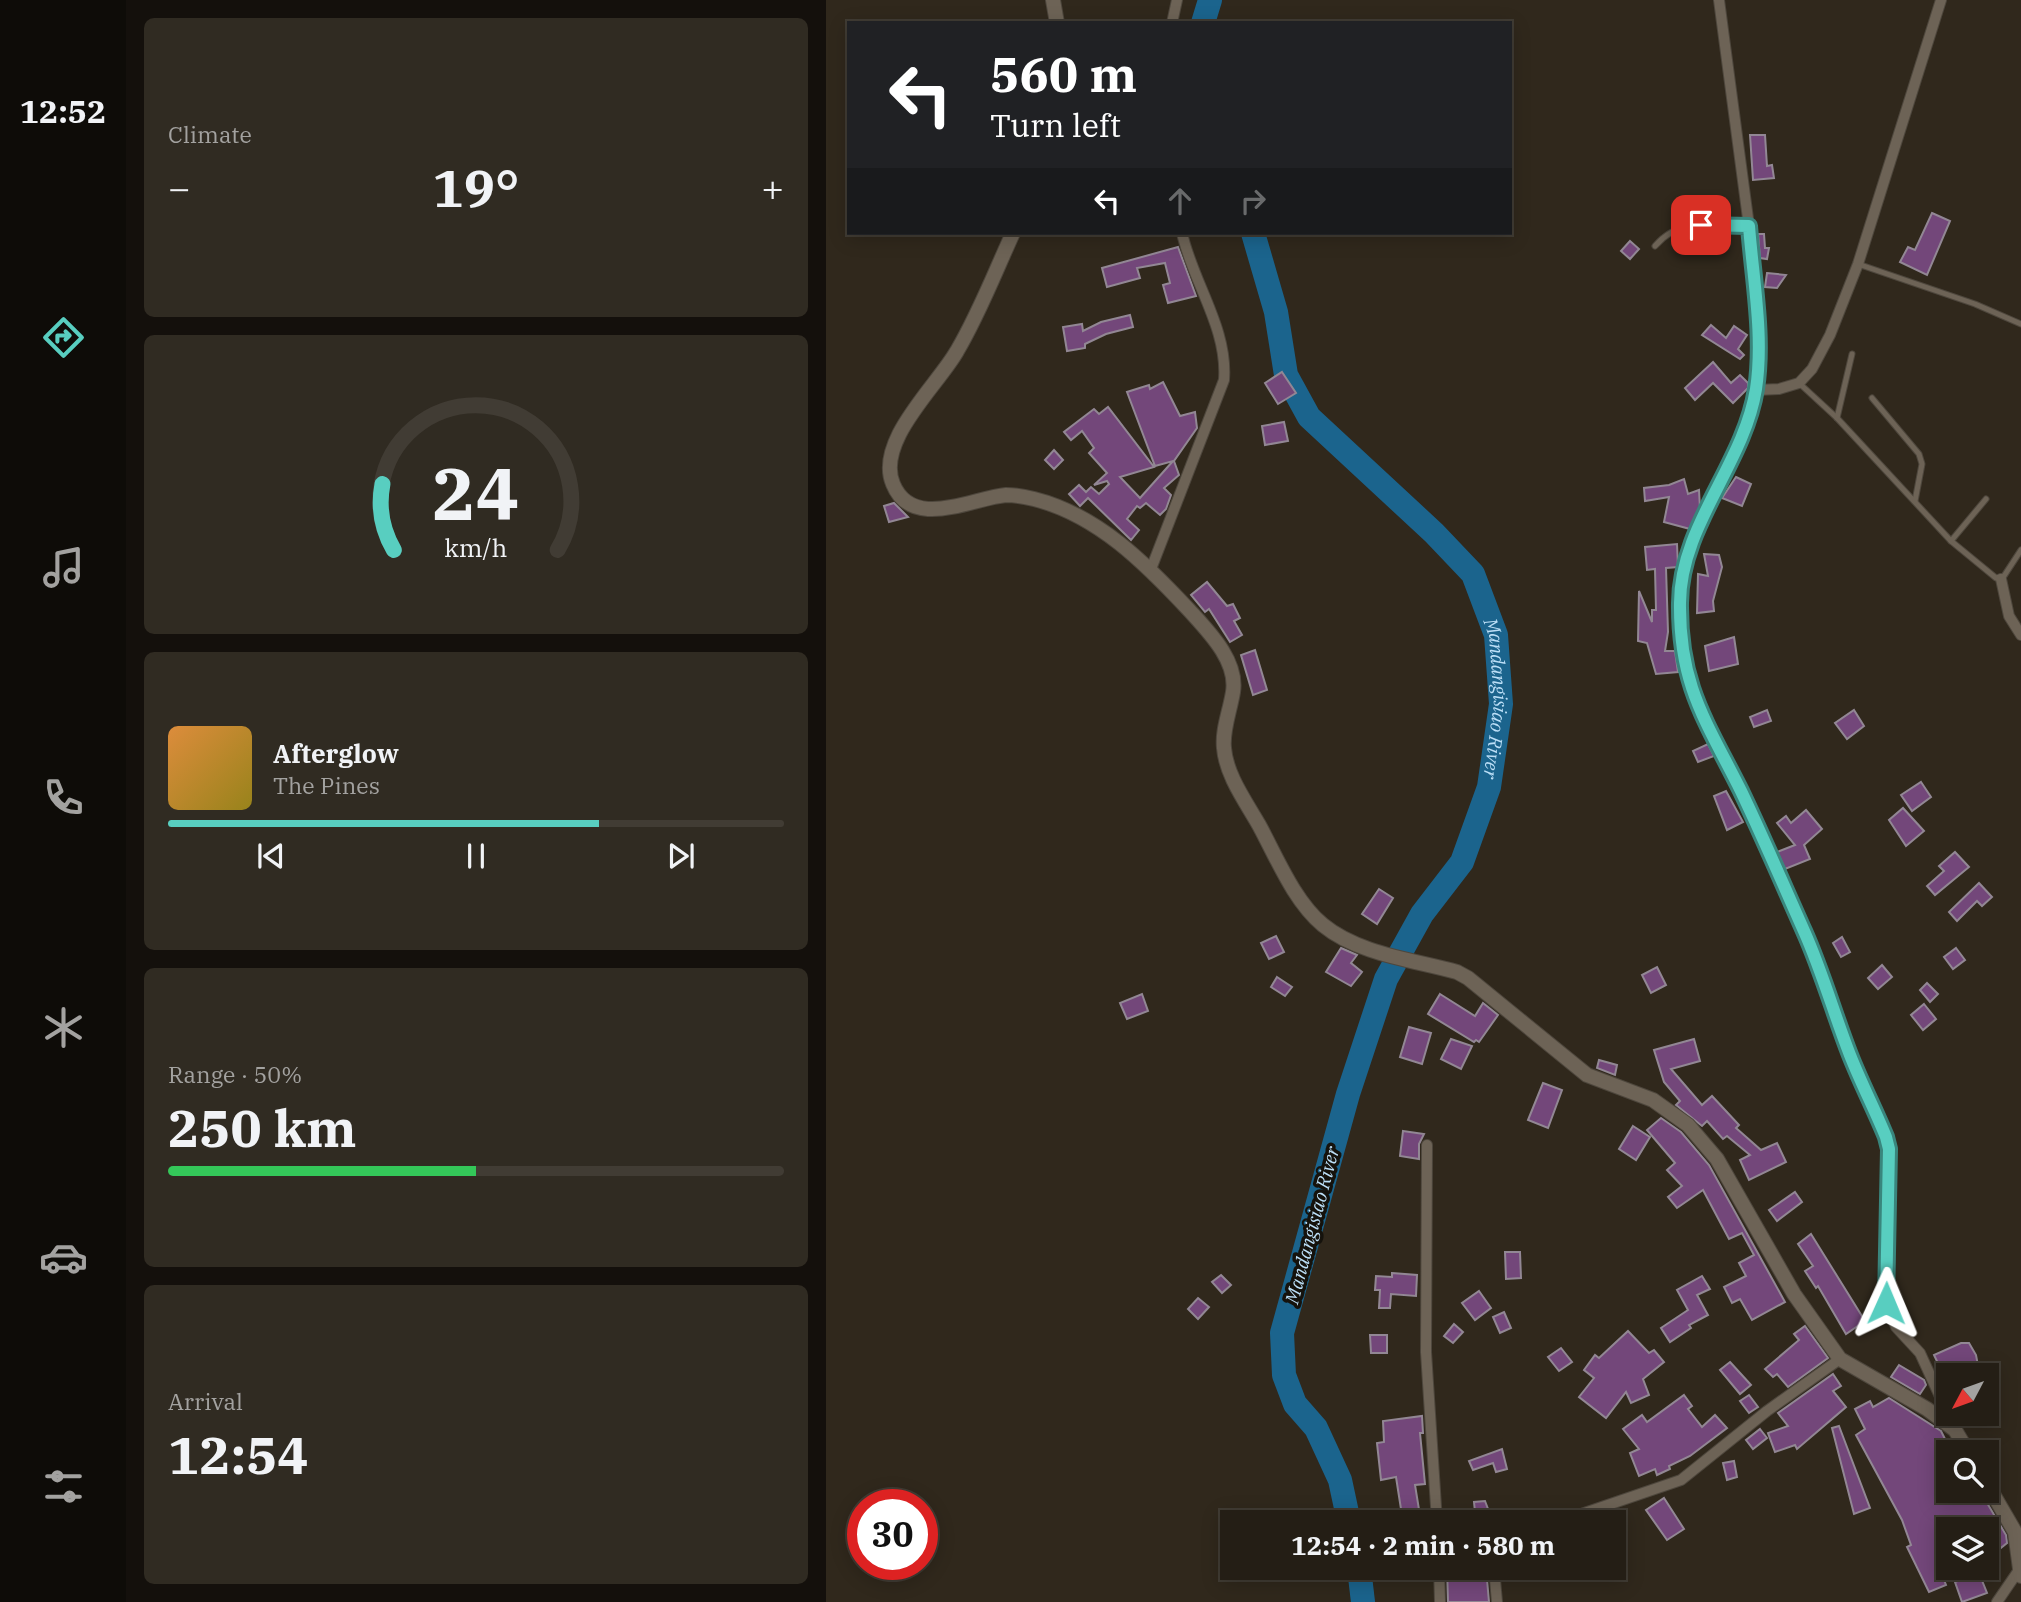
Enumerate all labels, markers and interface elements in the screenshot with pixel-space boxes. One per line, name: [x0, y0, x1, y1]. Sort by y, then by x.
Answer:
text: 560 m: [990, 42, 1137, 105]
icon: left: [875, 49, 966, 140]
text: 12:52: [20, 90, 106, 132]
text: Turn left: [990, 104, 1121, 146]
text: Climate: [168, 119, 252, 149]
text: 19°: [433, 154, 519, 221]
text: −: [168, 163, 191, 212]
text: +: [761, 163, 784, 212]
icon: left: [1088, 182, 1126, 220]
icon: ahead: [1161, 182, 1199, 220]
icon: right: [1234, 182, 1272, 220]
pin: [1671, 195, 1731, 255]
icon: arrive: [1682, 206, 1720, 244]
icon: directions: [39, 313, 88, 362]
text: 24: [432, 446, 520, 541]
text: km/h: [444, 531, 508, 564]
icon: music: [39, 543, 88, 592]
water label: Mandangisiao River: [1478, 614, 1513, 781]
text: Afterglow: [273, 736, 399, 770]
text: The Pines: [273, 770, 380, 800]
icon: phone: [39, 773, 88, 822]
icon: previous: [252, 837, 290, 875]
icon: pause: [457, 837, 495, 875]
icon: next: [662, 837, 700, 875]
icon: climate: [39, 1003, 88, 1052]
text: Range · 50%: [168, 1059, 302, 1089]
text: 250 km: [168, 1094, 357, 1161]
water label: Mandangisiao River: [1279, 1143, 1345, 1307]
icon: car: [39, 1233, 88, 1282]
position arrow: [1849, 1266, 1923, 1340]
north arrow: [1936, 1363, 1998, 1426]
map controls: [1936, 1363, 1999, 1580]
text: Arrival: [168, 1386, 243, 1416]
text: 12:54: [168, 1421, 309, 1488]
button: search: [1936, 1440, 1999, 1503]
icon: filters: [39, 1462, 88, 1511]
speed limit sign: 30: [847, 1489, 938, 1580]
button: layers: [1936, 1517, 1999, 1580]
text: 12:54 · 2 min · 580 m: [1291, 1528, 1555, 1562]

